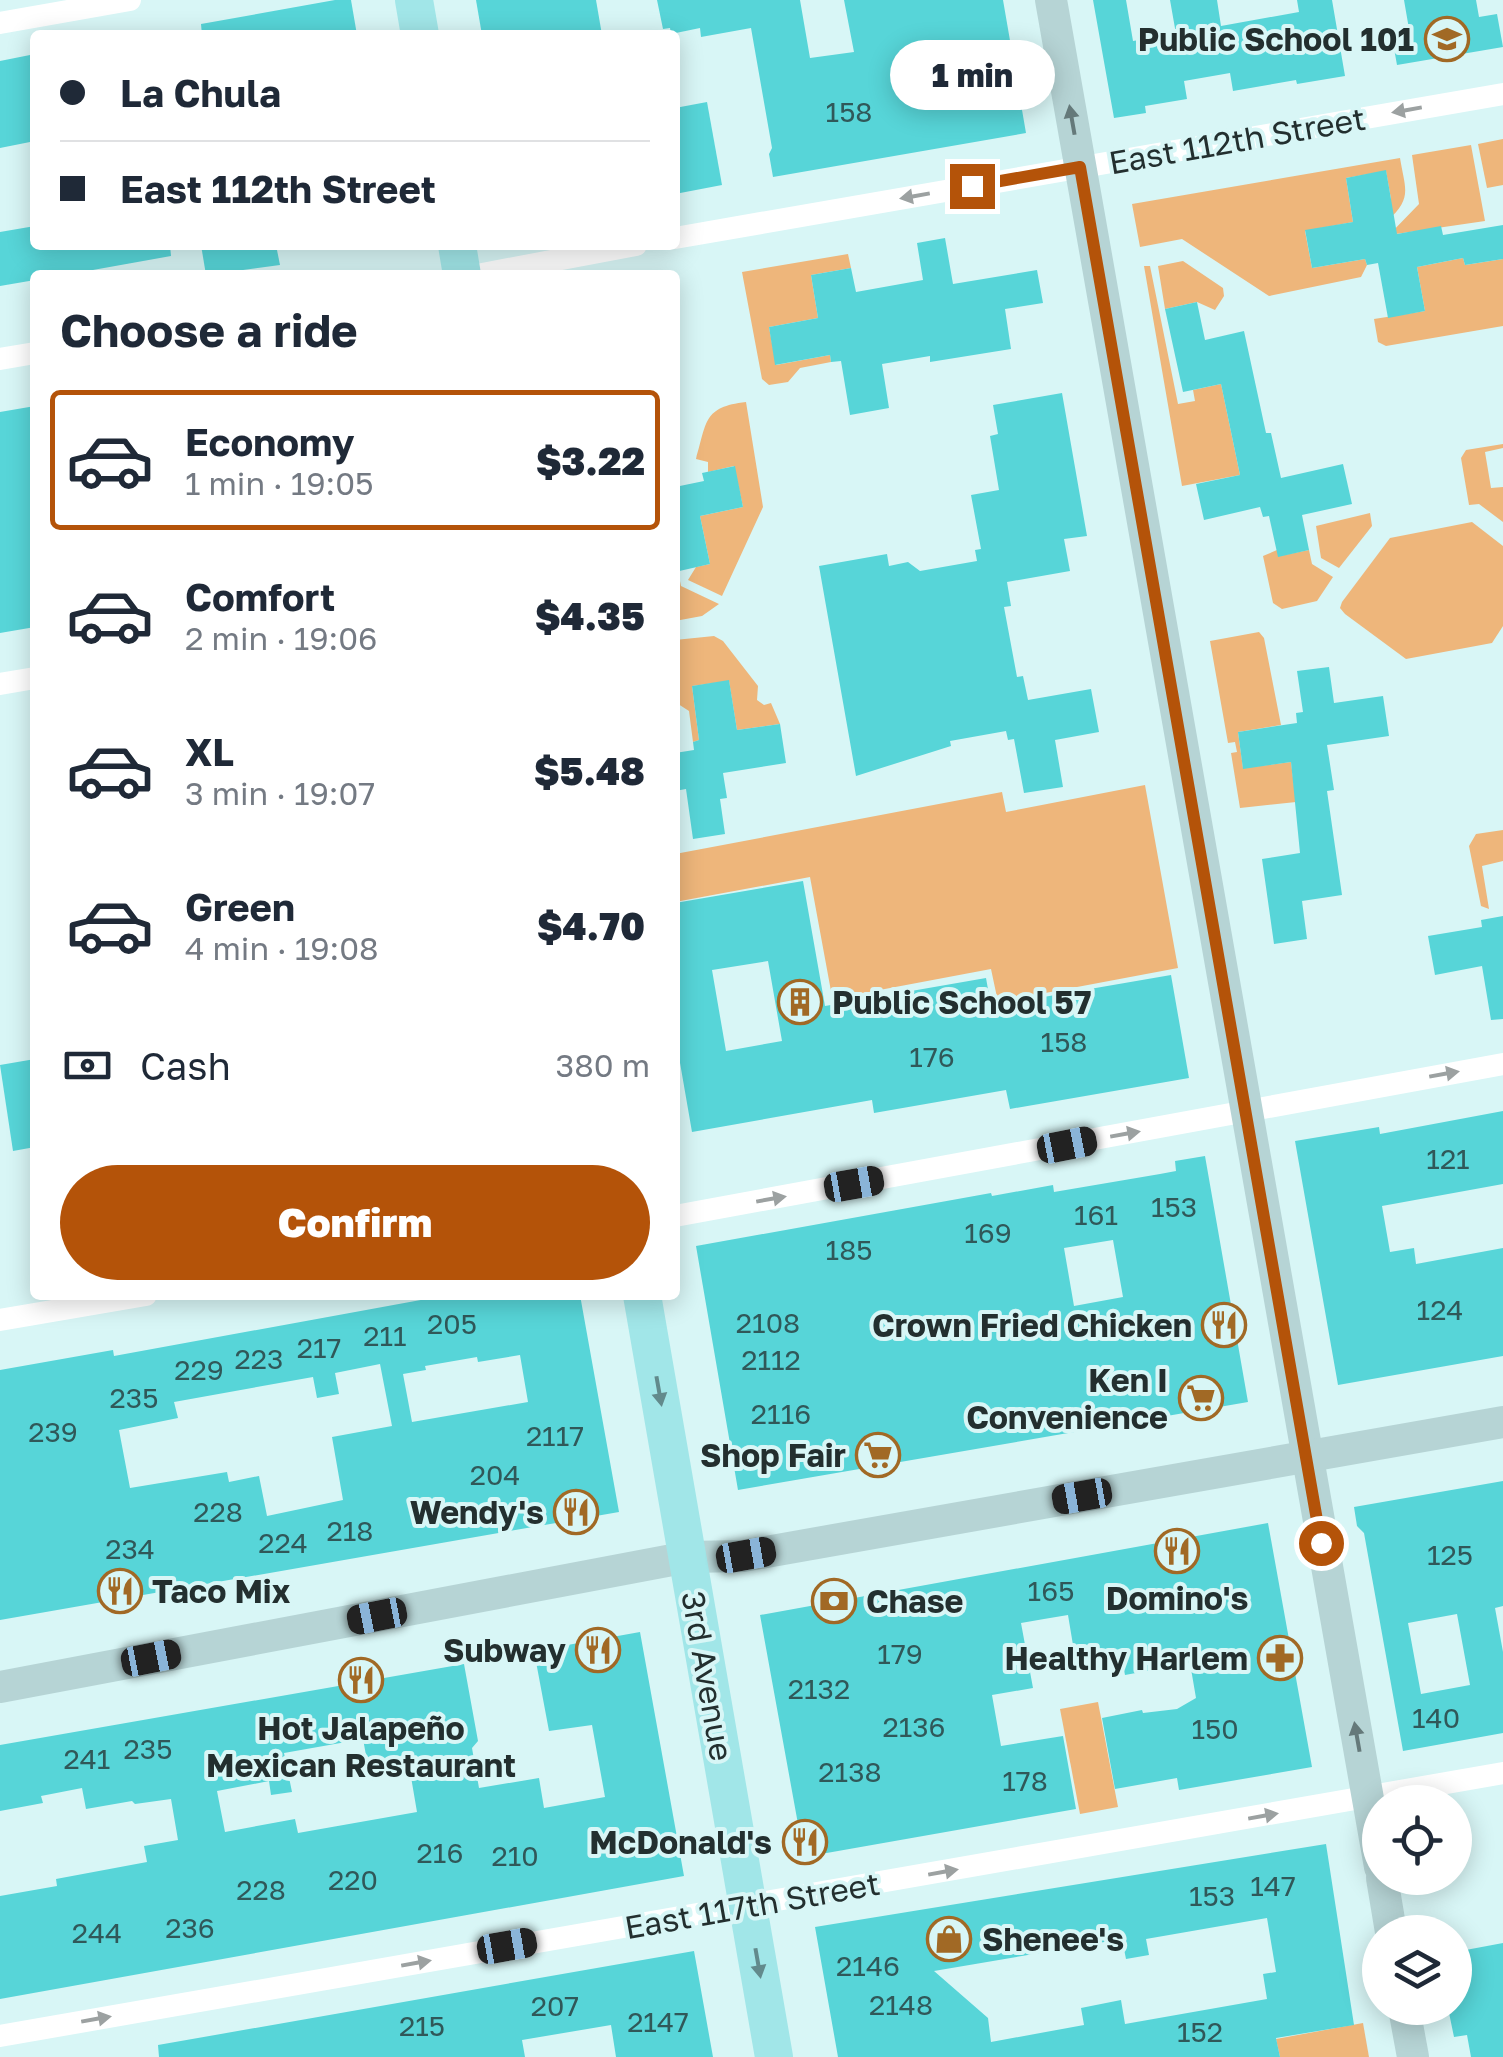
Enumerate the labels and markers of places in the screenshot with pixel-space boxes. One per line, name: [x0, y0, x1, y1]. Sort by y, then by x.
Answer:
school or university icon: Public School 101: [1424, 16, 1470, 62]
place label: Public School 101: [1138, 20, 1414, 58]
building icon: Public School 57: [777, 979, 823, 1025]
place label: Public School 57: [832, 983, 1091, 1021]
restaurant icon: Crown Fried Chicken: [1201, 1302, 1247, 1348]
place label: Crown Fried Chicken: [872, 1306, 1192, 1344]
place label: Ken I Convenience: [966, 1361, 1168, 1436]
supermarket icon: Ken I Convenience: [1178, 1375, 1224, 1421]
supermarket icon: Shop Fair: [855, 1432, 901, 1478]
place label: Shop Fair: [700, 1436, 846, 1474]
restaurant icon: Wendy's: [553, 1489, 599, 1535]
place label: Wendy's: [410, 1493, 544, 1531]
restaurant icon: Domino's: [1154, 1528, 1200, 1574]
restaurant icon: Taco Mix: [97, 1568, 143, 1614]
place label: Taco Mix: [152, 1572, 291, 1610]
bank icon: Chase: [811, 1578, 857, 1624]
place label: Domino's: [1106, 1579, 1248, 1617]
place label: Chase: [866, 1582, 963, 1620]
restaurant icon: Subway: [575, 1627, 621, 1673]
place label: Subway: [443, 1631, 566, 1669]
pharmacy icon: Healthy Harlem: [1257, 1635, 1303, 1681]
place label: Healthy Harlem: [1004, 1639, 1248, 1677]
restaurant icon: Hot Jalapeño Mexican Restaurant: [338, 1657, 384, 1703]
place label: Hot Jalapeño Mexican Restaurant: [206, 1709, 516, 1784]
restaurant icon: McDonald's: [782, 1819, 828, 1865]
place label: McDonald's: [589, 1823, 772, 1861]
shop icon: Shenee's: [926, 1916, 972, 1962]
place label: Shenee's: [982, 1920, 1124, 1958]

